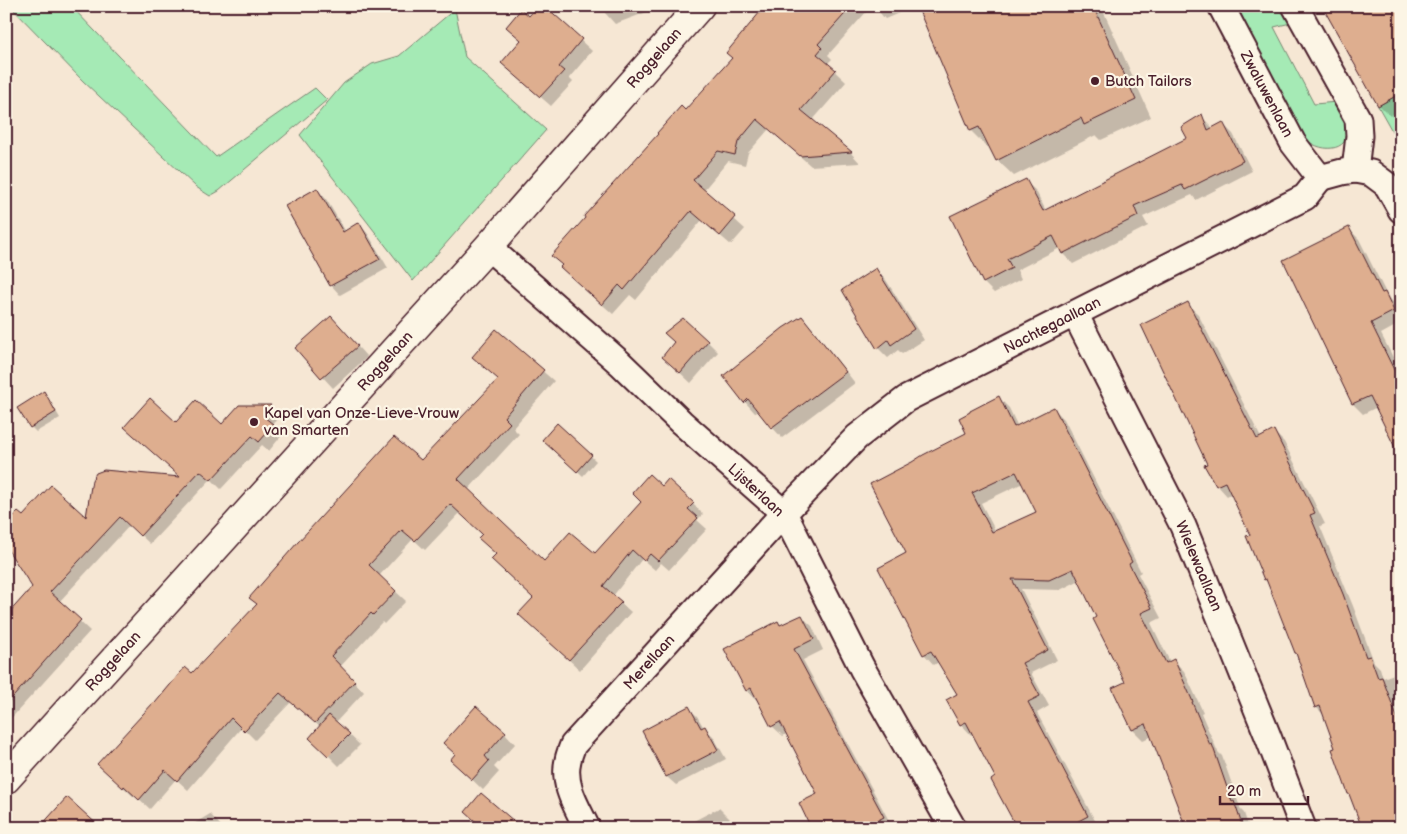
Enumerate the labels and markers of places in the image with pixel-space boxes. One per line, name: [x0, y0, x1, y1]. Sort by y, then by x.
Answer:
place label: Butch Tailors: [1105, 72, 1192, 91]
marker: Butch Tailors: [1089, 75, 1101, 87]
place label: Kapel van Onze-Lieve-Vrouw van Smarten: [263, 404, 459, 440]
marker: Kapel van Onze-Lieve-Vrouw van Smarten: [248, 416, 260, 428]

